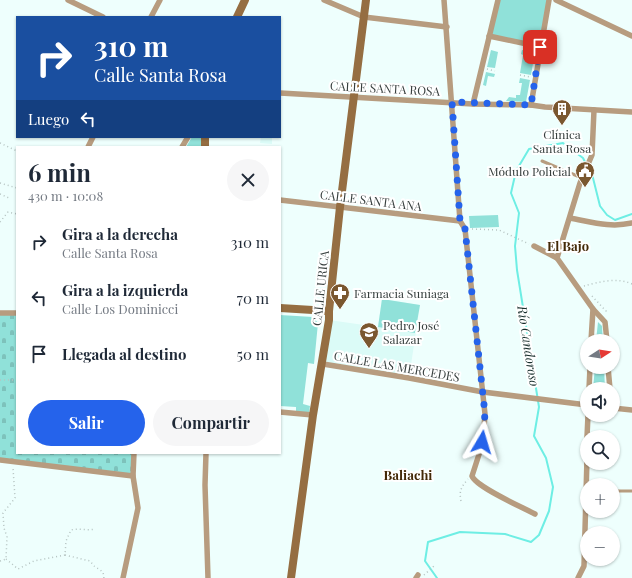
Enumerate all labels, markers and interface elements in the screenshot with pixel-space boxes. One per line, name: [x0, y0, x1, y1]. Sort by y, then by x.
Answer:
text: 310 m: [94, 27, 168, 64]
pin: [523, 30, 557, 64]
icon: right: [28, 32, 80, 84]
icon: arrive: [529, 36, 551, 58]
text: Calle Santa Rosa: [94, 63, 227, 87]
street label: CALLE SANTA ROSA: [330, 77, 441, 99]
building icon: Clínica Santa Rosa: [551, 98, 573, 126]
icon: left: [77, 108, 99, 130]
text: Luego: [28, 109, 69, 129]
place label: Clínica Santa Rosa: [533, 126, 591, 156]
text: 6 min: [28, 156, 91, 188]
button: close: [227, 159, 269, 201]
public building icon: Módulo Policial: [574, 160, 596, 188]
place label: Módulo Policial: [488, 163, 572, 179]
street label: CALLE SANTA ANA: [319, 186, 423, 214]
text: 430 m · 10:08: [28, 187, 103, 204]
text: Gira a la derecha: [62, 224, 178, 244]
icon: right: [28, 231, 50, 253]
text: 310 m: [231, 232, 269, 252]
district label: El Bajo: [547, 237, 589, 254]
text: Calle Santa Rosa: [62, 244, 158, 261]
street label: CALLE URICA: [308, 249, 332, 326]
text: Gira a la izquierda: [62, 280, 188, 300]
pharmacy icon: Farmacia Suniaga: [329, 282, 351, 310]
place label: Farmacia Suniaga: [354, 285, 449, 301]
icon: left: [28, 287, 50, 309]
text: 70 m: [237, 288, 269, 308]
text: Calle Los Dominicci: [62, 300, 178, 317]
water label: Río Candoroso: [514, 303, 544, 388]
place label: Pedro José Salazar: [383, 317, 439, 347]
school or university icon: Pedro José Salazar: [358, 321, 380, 349]
north arrow: [580, 334, 620, 374]
map controls: [580, 334, 620, 566]
icon: arrive: [28, 343, 50, 365]
text: Llegada al destino: [62, 344, 186, 364]
text: 50 m: [237, 344, 269, 364]
street label: CALLE LAS MERCEDES: [333, 347, 461, 385]
button: sound: [580, 382, 620, 422]
button: Salir: [28, 400, 145, 446]
button: Compartir: [153, 400, 269, 446]
position arrow: [461, 421, 503, 463]
button: search: [580, 430, 620, 470]
district label: Baliachi: [384, 466, 432, 483]
button: +: [580, 478, 620, 518]
button: −: [580, 526, 620, 566]

